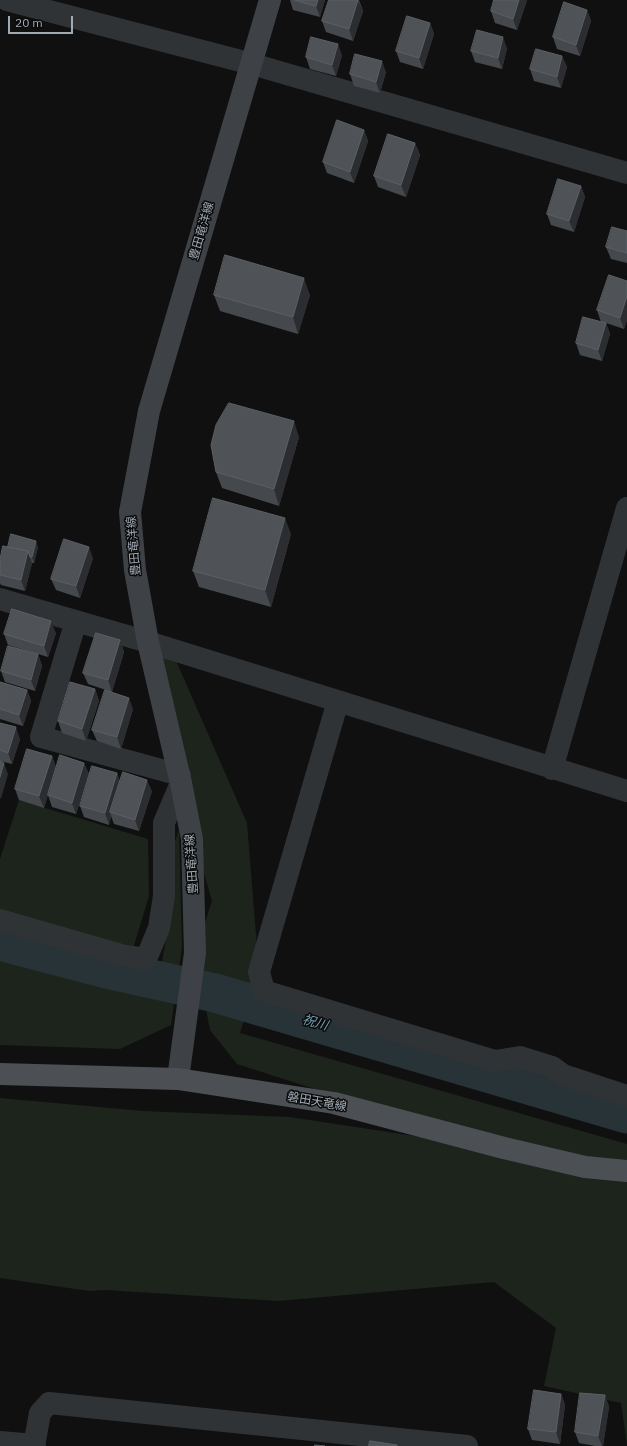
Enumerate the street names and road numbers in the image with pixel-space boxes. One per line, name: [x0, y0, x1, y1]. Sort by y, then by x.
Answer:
street label: 豊田竜洋線: [187, 200, 217, 262]
street label: 豊田竜洋線: [124, 515, 144, 577]
street label: 豊田竜洋線: [183, 834, 201, 894]
street label: 磐田天竜線: [286, 1090, 348, 1114]

